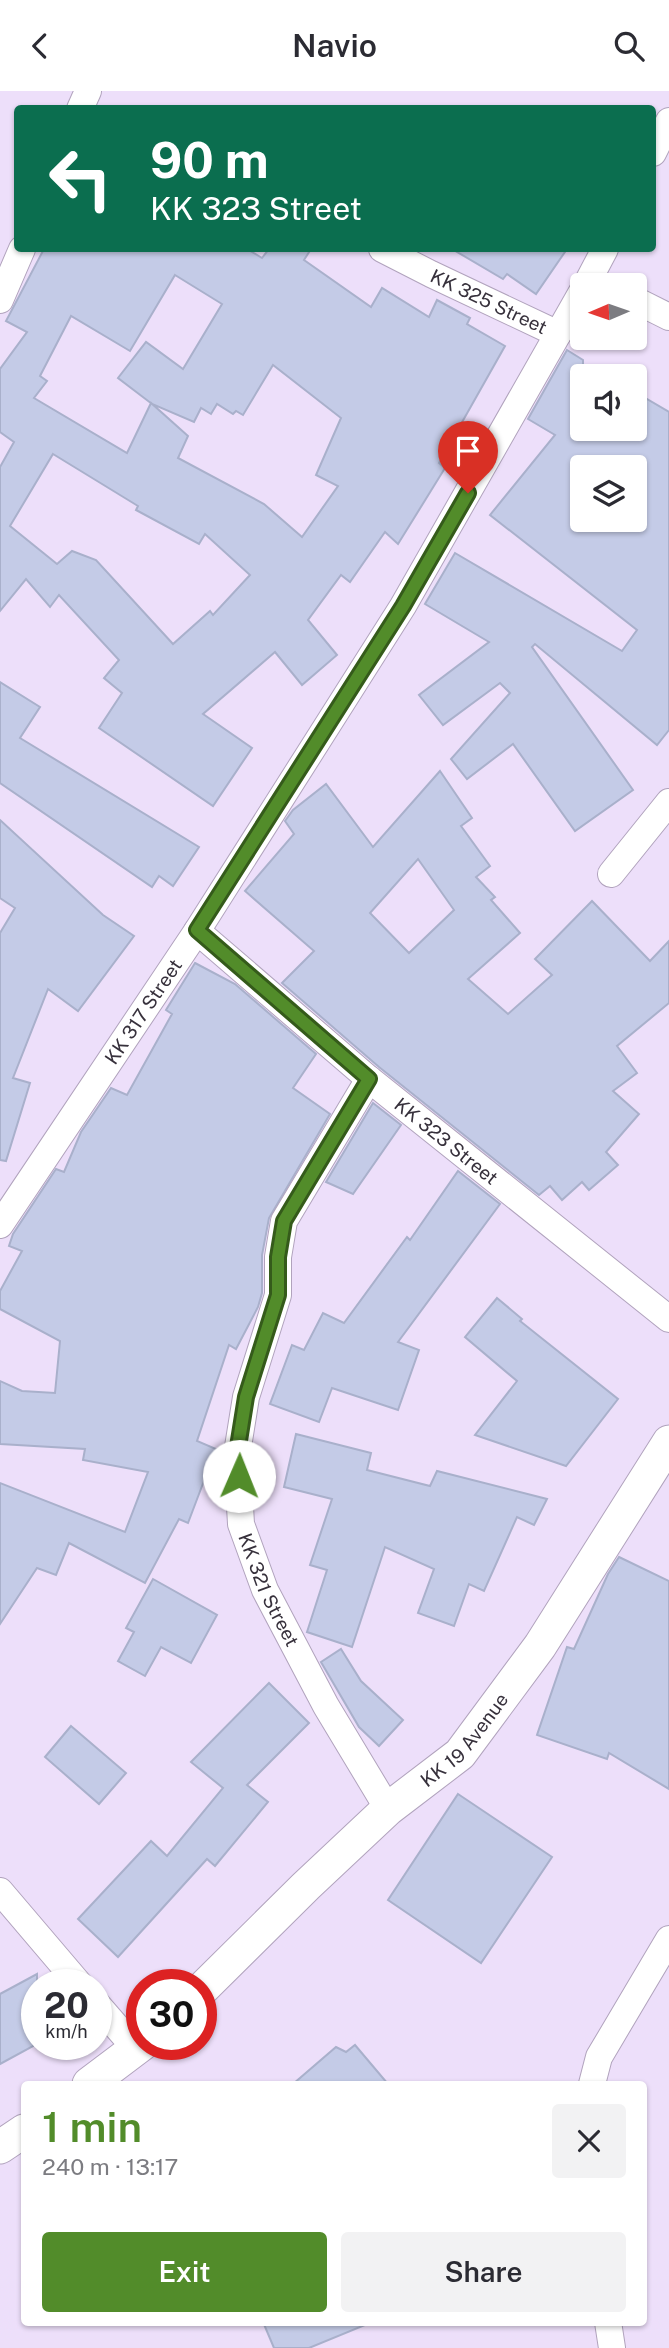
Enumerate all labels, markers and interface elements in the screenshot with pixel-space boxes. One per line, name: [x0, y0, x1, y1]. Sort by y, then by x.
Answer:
icon: back: [21, 27, 59, 65]
text: Navio: [292, 27, 377, 64]
icon: search: [610, 27, 648, 65]
text: 90 m: [150, 131, 269, 189]
icon: left: [35, 133, 126, 224]
text: KK 323 Street: [150, 190, 362, 227]
street label: KK 325 Street: [427, 264, 551, 338]
north arrow: [570, 273, 648, 350]
map controls: [570, 273, 647, 532]
button: sound: [570, 364, 647, 441]
pin: [438, 421, 498, 493]
icon: arrive: [449, 432, 487, 470]
button: layers: [570, 455, 647, 532]
street label: KK 317 Street: [100, 955, 186, 1068]
street label: KK 323 Street: [390, 1093, 502, 1189]
position arrow: [202, 1439, 276, 1513]
street label: KK 321 Street: [234, 1530, 304, 1650]
street label: KK 19 Avenue: [416, 1689, 512, 1791]
speed limit sign: 30: [126, 1969, 217, 2060]
text: 20: [44, 1985, 89, 2026]
text: km/h: [45, 2021, 88, 2042]
text: 1 min: [42, 2102, 142, 2151]
button: close: [552, 2104, 626, 2178]
text: 240 m · 13:17: [42, 2153, 178, 2180]
button: Exit: [42, 2232, 327, 2312]
button: Share: [341, 2232, 626, 2312]

